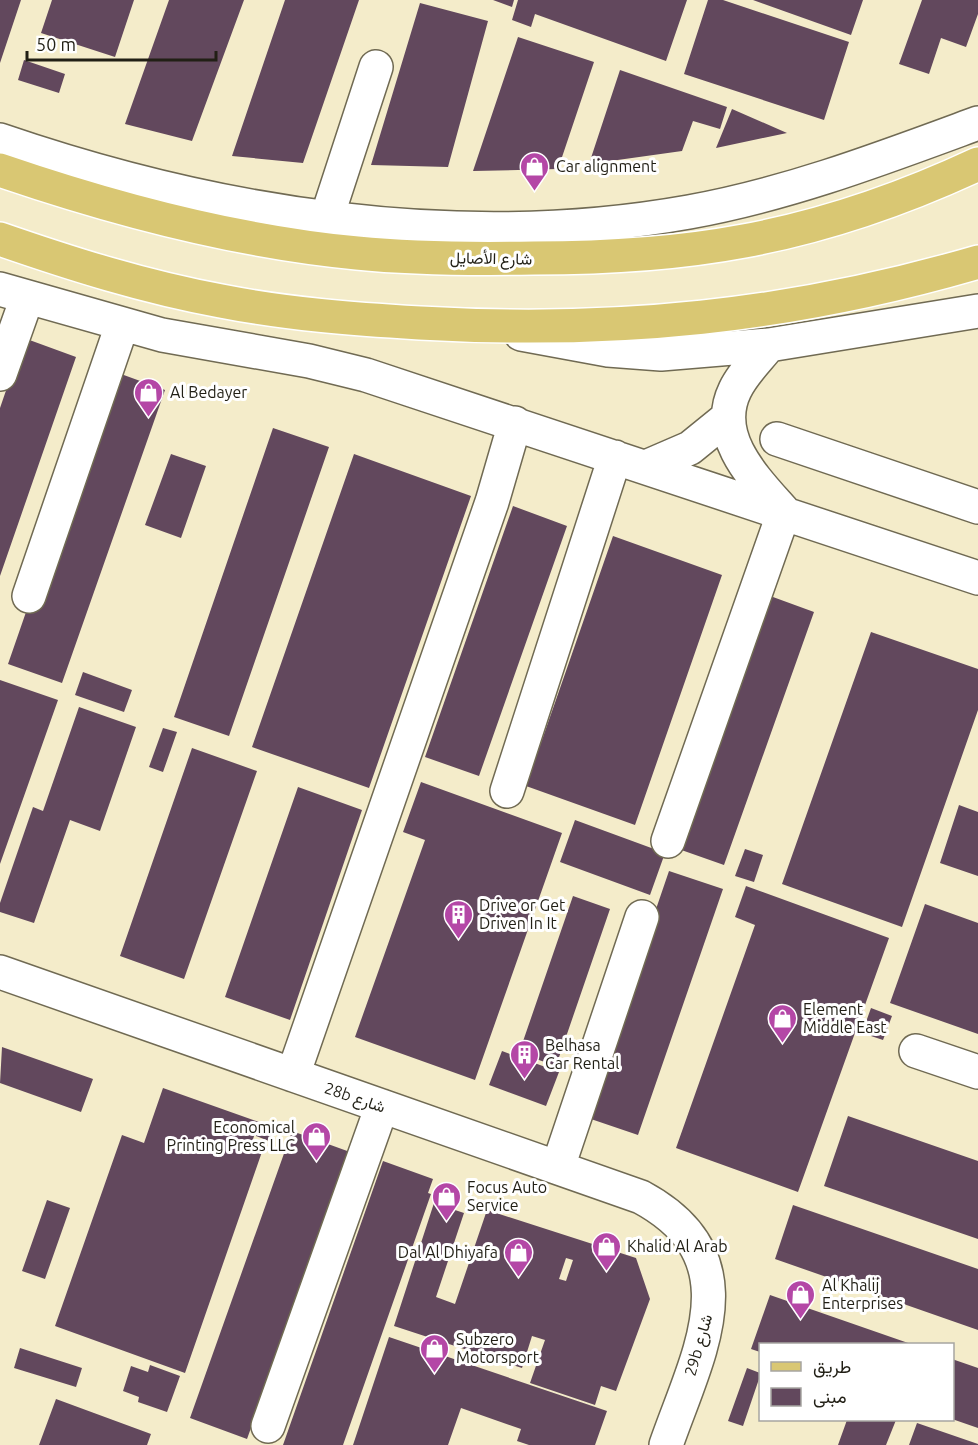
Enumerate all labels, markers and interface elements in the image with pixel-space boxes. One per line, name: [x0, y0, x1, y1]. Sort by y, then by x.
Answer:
scale bar: [27, 24, 216, 62]
text: 50 m: [36, 34, 76, 54]
shop icon: Car alignment: [519, 150, 551, 192]
place label: Car alignment: [556, 157, 657, 175]
street label: شارع الأصايل: [450, 248, 532, 271]
shop icon: Al Bedayer: [133, 376, 165, 418]
place label: Al Bedayer: [170, 383, 247, 401]
place label: Drive or Get Driven In It: [479, 896, 566, 932]
building icon: Drive or Get Driven In It: [442, 898, 474, 940]
place label: Element Middle East: [803, 1000, 887, 1036]
shop icon: Element Middle East: [766, 1002, 798, 1044]
place label: Belhasa Car Rental: [545, 1036, 619, 1072]
building icon: Belhasa Car Rental: [508, 1038, 540, 1080]
street label: 28b شارع: [321, 1078, 388, 1119]
place label: Economical Printing Press LLC: [167, 1118, 295, 1154]
shop icon: Economical Printing Press LLC: [300, 1120, 332, 1162]
place label: Focus Auto Service: [467, 1178, 547, 1214]
shop icon: Focus Auto Service: [430, 1180, 462, 1222]
shop icon: Khalid Al Arab: [590, 1230, 622, 1272]
shop icon: Dal Al Dhiyafa: [503, 1236, 535, 1278]
place label: Khalid Al Arab: [627, 1237, 728, 1255]
place label: Dal Al Dhiyafa: [398, 1243, 498, 1261]
place label: Al Khalij Enterprises: [822, 1276, 903, 1312]
shop icon: Al Khalij Enterprises: [785, 1278, 817, 1320]
street label: 29b شارع: [681, 1312, 718, 1379]
place label: Subzero Motorsport: [456, 1330, 540, 1366]
shop icon: Subzero Motorsport: [419, 1332, 451, 1374]
legend: [759, 1343, 954, 1421]
text: طريق: [813, 1356, 851, 1378]
text: مبنى: [813, 1386, 847, 1408]

